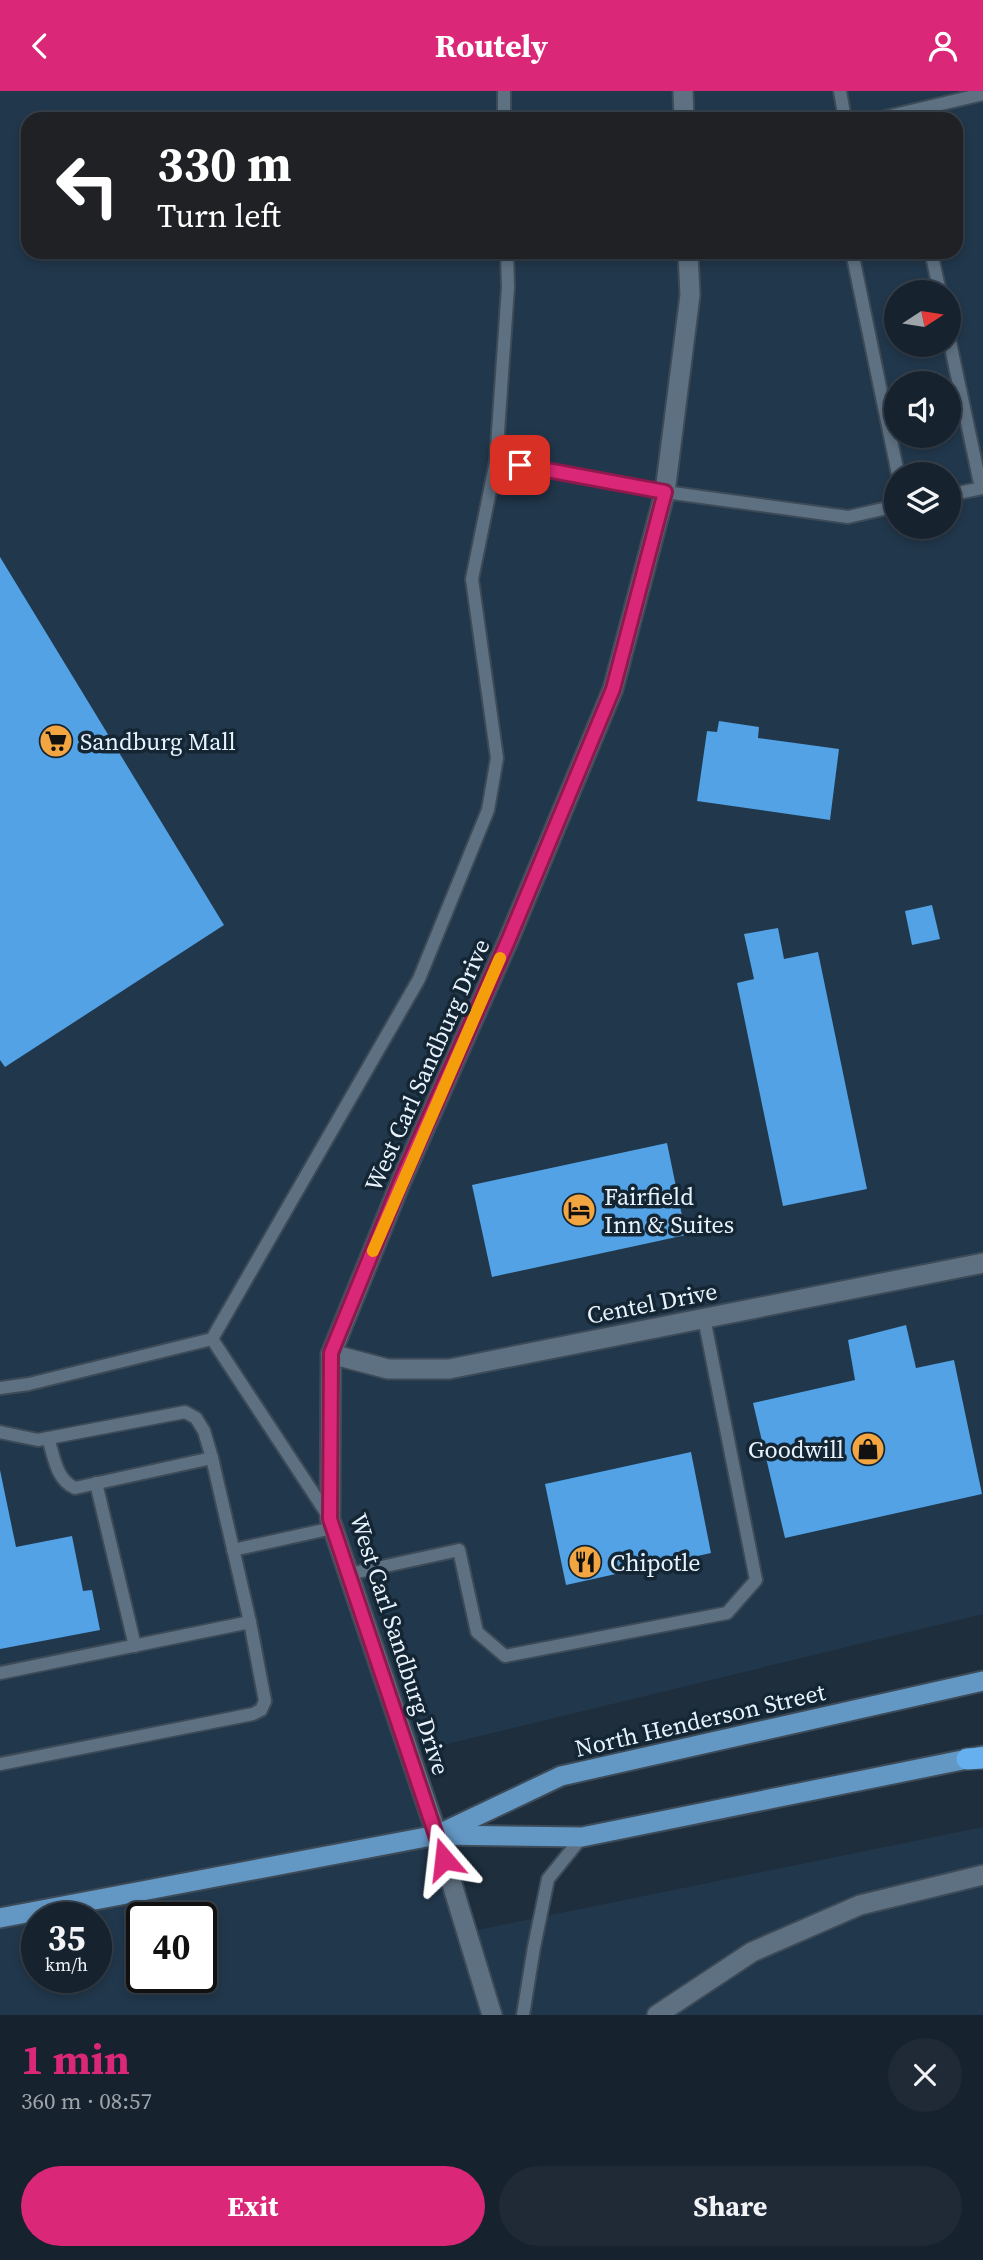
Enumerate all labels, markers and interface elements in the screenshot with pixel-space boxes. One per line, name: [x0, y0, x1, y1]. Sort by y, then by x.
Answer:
text: Routely: [435, 24, 548, 68]
icon: back: [21, 27, 59, 65]
icon: person: [924, 27, 962, 65]
text: 330 m: [157, 130, 292, 197]
icon: left: [42, 140, 133, 231]
text: Turn left: [157, 194, 281, 238]
north arrow: [884, 280, 961, 357]
map controls: [884, 280, 961, 539]
button: sound: [884, 371, 961, 448]
pin: [490, 435, 550, 495]
icon: arrive: [501, 446, 539, 484]
button: layers: [884, 462, 961, 539]
supermarket icon: Sandburg Mall: [37, 722, 75, 760]
place label: Sandburg Mall: [80, 725, 236, 758]
street label: West Carl Sandburg Drive: [356, 933, 498, 1197]
place label: Fairfield Inn & Suites: [604, 1180, 734, 1241]
hotel icon: Fairfield Inn & Suites: [560, 1191, 598, 1229]
street label: Centel Drive: [584, 1274, 720, 1332]
shop icon: Goodwill: [849, 1430, 887, 1468]
place label: Goodwill: [748, 1433, 844, 1466]
street label: West Carl Sandburg Drive: [342, 1509, 458, 1779]
restaurant icon: Chipotle: [566, 1543, 604, 1581]
place label: Chipotle: [610, 1546, 701, 1579]
street label: North Henderson Street: [572, 1675, 828, 1765]
position arrow: [407, 1822, 481, 1896]
speed limit sign: 40: [126, 1902, 217, 1993]
text: 35: [48, 1914, 85, 1962]
text: km/h: [45, 1952, 88, 1977]
text: 1 min: [21, 2030, 130, 2088]
button: close: [888, 2038, 962, 2112]
text: 360 m · 08:57: [21, 2085, 152, 2117]
button: Exit: [21, 2166, 485, 2246]
button: Share: [499, 2166, 962, 2246]

